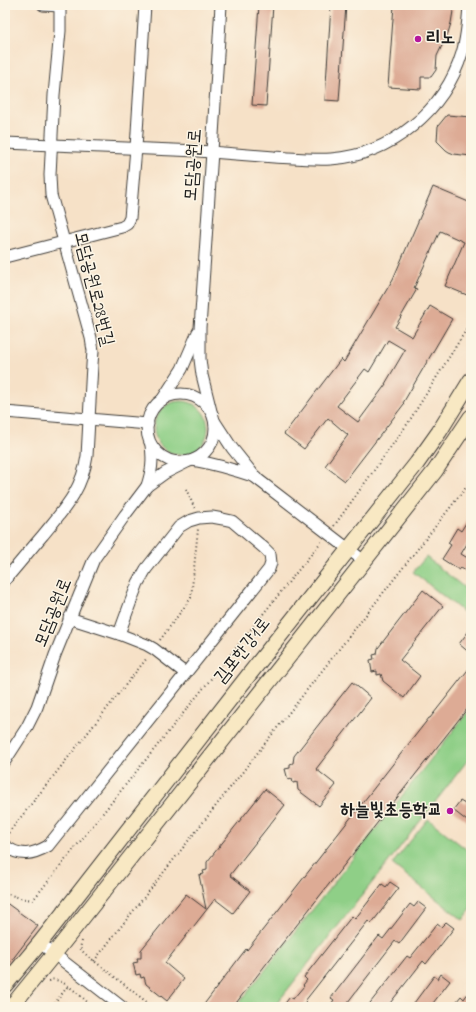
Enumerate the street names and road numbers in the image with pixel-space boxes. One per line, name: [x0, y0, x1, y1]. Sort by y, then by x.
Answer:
street label: 모담공원로: [179, 128, 209, 202]
street label: 모담공원로28번길: [66, 229, 120, 349]
street label: 모담공원로: [28, 575, 80, 651]
street label: 김포한강1로: [209, 612, 277, 690]

